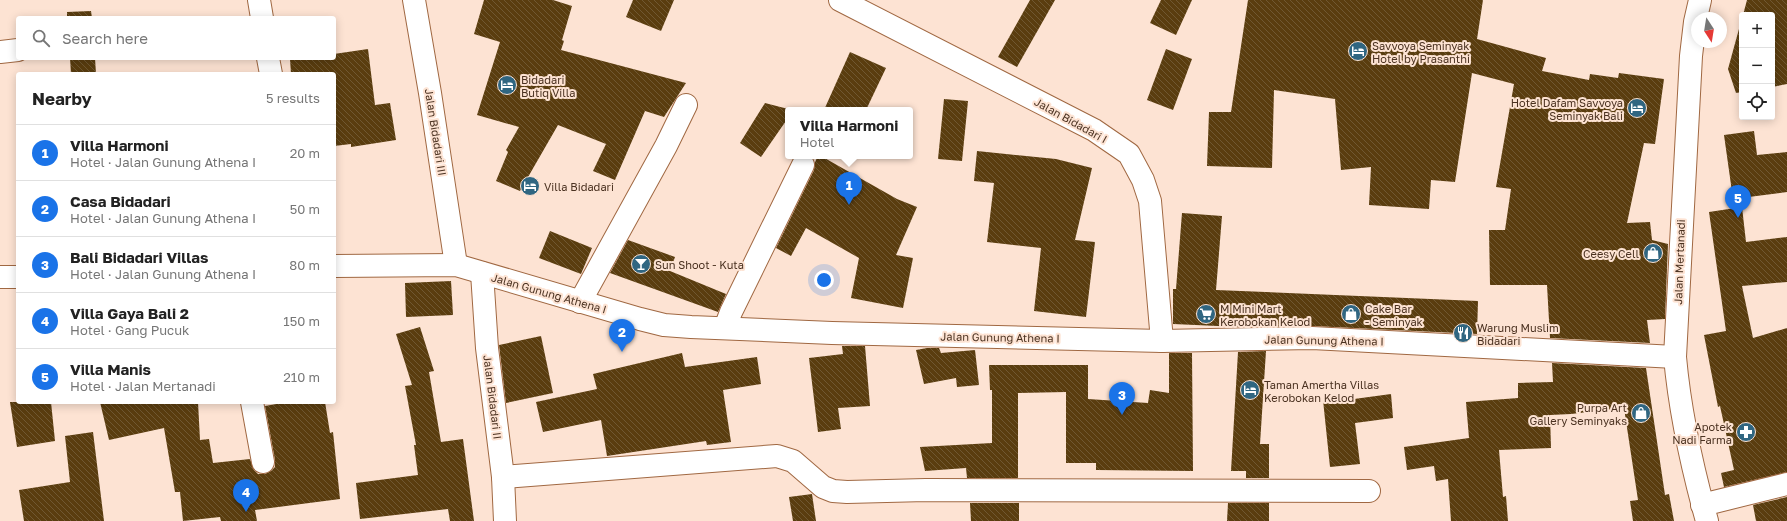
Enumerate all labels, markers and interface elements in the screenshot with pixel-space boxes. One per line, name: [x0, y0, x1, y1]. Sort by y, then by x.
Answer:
north arrow: [1691, 12, 1727, 48]
map controls: [1739, 12, 1775, 120]
button: +: [1739, 12, 1775, 48]
search box: [16, 16, 336, 60]
icon: search: [30, 27, 52, 49]
text: Search here: [62, 29, 148, 47]
place label: Savvoya Seminyak Hotel by Prasanthi: [1372, 39, 1470, 65]
hotel icon: Savvoya Seminyak Hotel by Prasanthi: [1347, 40, 1369, 62]
button: −: [1739, 48, 1775, 84]
place label: Bidadari Butiq Villa: [521, 73, 575, 99]
hotel icon: Bidadari Butiq Villa: [496, 74, 518, 96]
button: locate: [1739, 84, 1775, 120]
street label: Jalan Bidadari III: [423, 87, 449, 177]
text: Nearby: [32, 88, 92, 109]
text: 5 results: [266, 90, 320, 106]
street label: Jalan Bidadari I: [1032, 95, 1110, 145]
place label: Hotel Dafam Savvoya Seminyak Bali: [1511, 96, 1623, 122]
hotel icon: Hotel Dafam Savvoya Seminyak Bali: [1626, 97, 1648, 119]
popup: [785, 107, 913, 159]
text: Villa Harmoni: [800, 116, 898, 134]
text: Hotel: [800, 134, 834, 150]
text: Villa Harmoni: [70, 136, 169, 154]
text: 1: [42, 145, 48, 161]
text: 20 m: [290, 145, 320, 161]
text: Hotel · Jalan Gunung Athena I: [70, 154, 256, 170]
pin: 1: [836, 172, 862, 205]
hotel icon: Villa Bidadari: [519, 175, 541, 197]
place label: Villa Bidadari: [544, 180, 614, 193]
pin: 5: [1725, 185, 1751, 218]
text: Casa Bidadari: [70, 192, 171, 210]
text: 2: [41, 201, 49, 217]
text: 50 m: [290, 201, 320, 217]
text: Hotel · Jalan Gunung Athena I: [70, 210, 256, 226]
street label: Jalan Mertanadi: [1671, 219, 1687, 305]
shop icon: Ceesy Cell: [1642, 242, 1664, 264]
place label: Ceesy Cell: [1583, 247, 1639, 260]
text: Bali Bidadari Villas: [70, 248, 208, 266]
bar icon: Sun Shoot - Kuta: [630, 253, 652, 275]
text: 3: [41, 257, 49, 273]
text: 80 m: [289, 257, 320, 273]
place label: Sun Shoot - Kuta: [655, 258, 744, 271]
text: Hotel · Jalan Gunung Athena I: [70, 266, 256, 282]
street label: Jalan Gunung Athena I: [490, 270, 608, 316]
your location: [814, 270, 834, 290]
place label: M Mini Mart Kerobokan Kelod: [1220, 302, 1310, 328]
place label: Cake Bar - Seminyak: [1365, 302, 1423, 328]
supermarket icon: M Mini Mart Kerobokan Kelod: [1195, 303, 1217, 325]
shop icon: Cake Bar - Seminyak: [1340, 303, 1362, 325]
text: Villa Gaya Bali 2: [70, 304, 189, 322]
text: 4: [41, 313, 49, 329]
text: 150 m: [283, 313, 320, 329]
pin: 2: [609, 319, 635, 352]
place label: Warung Muslim Bidadari: [1477, 321, 1559, 347]
text: Hotel · Gang Pucuk: [70, 322, 189, 338]
restaurant icon: Warung Muslim Bidadari: [1452, 322, 1474, 344]
street label: Jalan Gunung Athena I: [940, 329, 1060, 345]
street label: Jalan Gunung Athena I: [1264, 332, 1384, 348]
street label: Jalan Bidadari II: [481, 354, 505, 440]
text: Villa Manis: [70, 360, 151, 378]
text: 5: [41, 369, 49, 385]
text: 210 m: [283, 369, 320, 385]
text: Hotel · Jalan Mertanadi: [70, 378, 216, 394]
place label: Taman Amertha Villas Kerobokan Kelod: [1264, 378, 1379, 404]
hotel icon: Taman Amertha Villas Kerobokan Kelod: [1239, 379, 1261, 401]
pin: 3: [1109, 382, 1135, 415]
place label: Purpa Art Gallery Seminyaks: [1529, 401, 1627, 427]
shop icon: Purpa Art Gallery Seminyaks: [1630, 402, 1652, 424]
place label: Apotek Nadi Farma: [1672, 420, 1732, 446]
pharmacy icon: Apotek Nadi Farma: [1735, 421, 1757, 443]
pin: 4: [233, 479, 259, 512]

